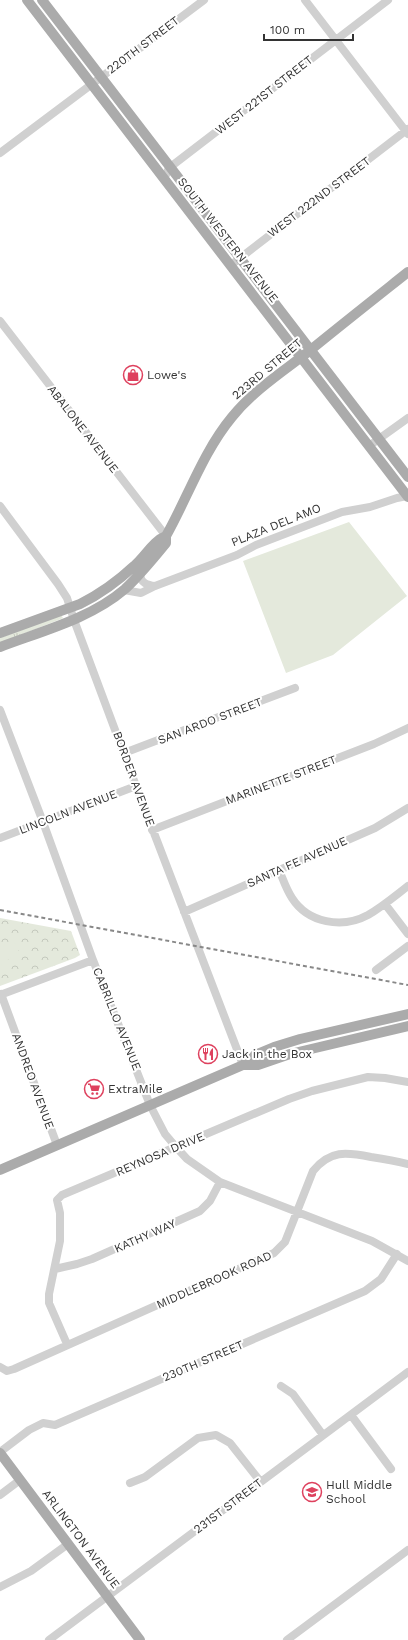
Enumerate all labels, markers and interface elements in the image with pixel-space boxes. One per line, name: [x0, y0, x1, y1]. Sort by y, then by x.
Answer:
street label: 220TH STREET: [104, 13, 182, 77]
scale bar: [264, 16, 353, 42]
text: 100 m: [270, 23, 305, 37]
street label: WEST 221ST STREET: [213, 53, 315, 137]
street label: WEST 222ND STREET: [265, 154, 373, 240]
street label: SOUTH WESTERN AVENUE: [175, 175, 281, 305]
street label: 223RD STREET: [229, 336, 305, 402]
shop icon: Lowe's: [122, 364, 144, 386]
place label: Lowe's: [147, 368, 187, 382]
street label: ABALONE AVENUE: [45, 382, 122, 476]
street label: PLAZA DEL AMO: [229, 501, 323, 549]
street label: SAN ARDO STREET: [156, 695, 264, 747]
street label: BORDER AVENUE: [110, 729, 158, 829]
street label: MARINETTE STREET: [224, 752, 338, 808]
street label: LINCOLN AVENUE: [17, 787, 119, 837]
street label: SANTA FE AVENUE: [245, 833, 350, 890]
street label: CABRILLO AVENUE: [90, 965, 144, 1073]
street label: ANDREO AVENUE: [9, 1031, 57, 1131]
restaurant icon: Jack in the Box: [197, 1043, 219, 1065]
place label: Jack in the Box: [222, 1047, 312, 1061]
supermarket icon: ExtraMile: [83, 1078, 105, 1100]
place label: ExtraMile: [108, 1082, 163, 1096]
street label: REYNOSA DRIVE: [114, 1129, 207, 1179]
street label: KATHY WAY: [112, 1216, 178, 1256]
street label: MIDDLEBROOK ROAD: [154, 1248, 274, 1312]
street label: 230TH STREET: [160, 1338, 246, 1384]
street label: 231ST STREET: [191, 1476, 265, 1536]
place label: Hull Middle School: [326, 1478, 392, 1506]
school or university icon: Hull Middle School: [301, 1481, 323, 1503]
street label: ARLINGTON AVENUE: [39, 1487, 123, 1591]

